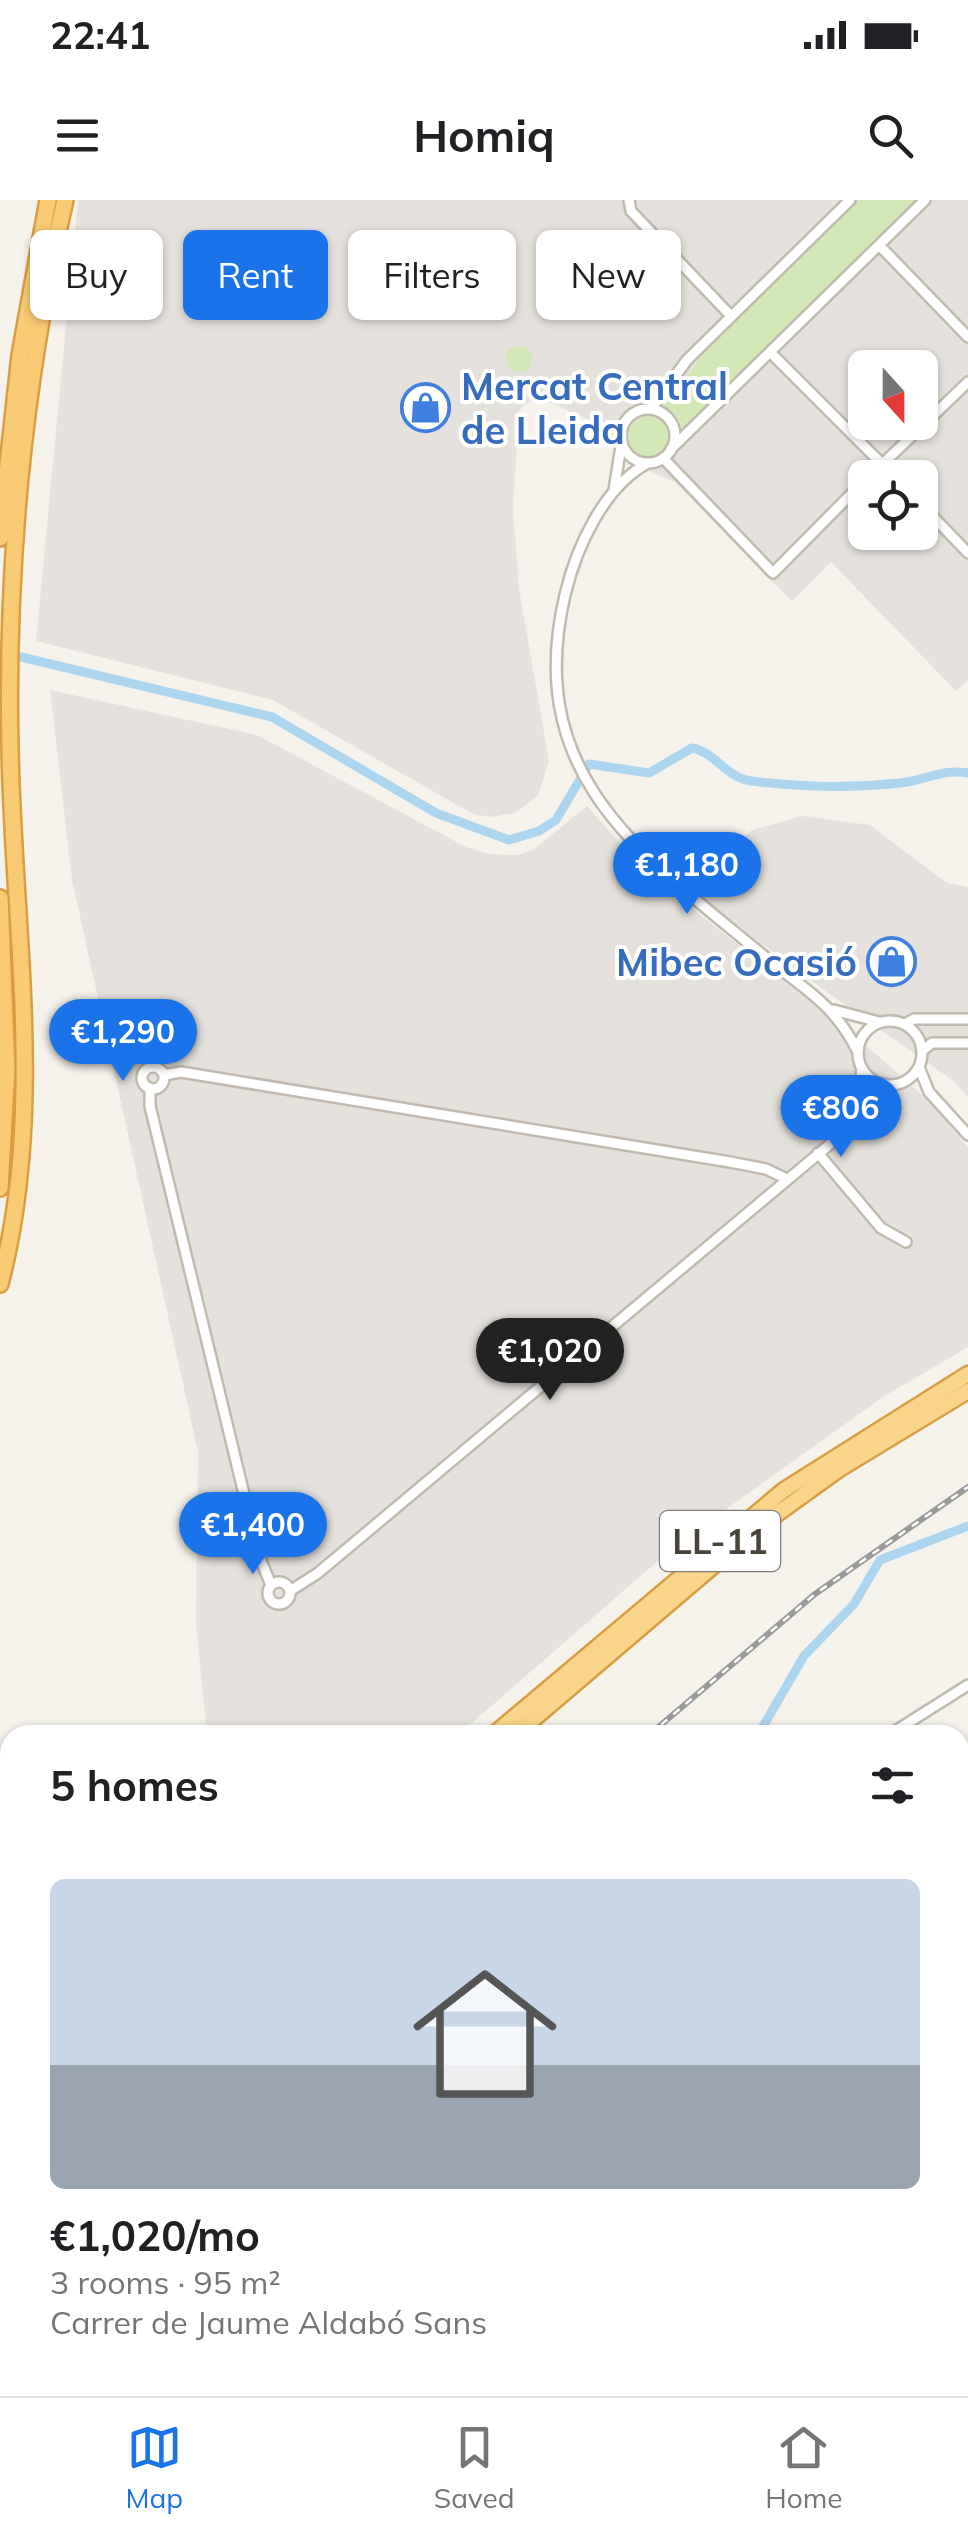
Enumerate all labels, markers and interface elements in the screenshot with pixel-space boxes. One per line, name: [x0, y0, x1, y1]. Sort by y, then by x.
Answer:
text: 22:41: [50, 11, 151, 59]
text: Homiq: [413, 107, 555, 163]
icon: menu: [50, 108, 105, 163]
icon: search: [863, 108, 918, 163]
chip: Buy: [30, 230, 163, 320]
chip: Rent: [183, 230, 328, 320]
chip: Filters: [348, 230, 516, 320]
chip: New: [536, 230, 681, 320]
north arrow: [848, 350, 938, 440]
map controls: [848, 350, 938, 550]
place label: Mercat Central de Lleida: [461, 362, 728, 454]
shop icon: Mercat Central de Lleida: [400, 382, 452, 434]
button: locate: [848, 460, 938, 550]
pin: €1,180: [606, 832, 768, 917]
text: €1,180: [635, 844, 739, 884]
shop icon: Mibec Ocasió: [866, 936, 918, 988]
place label: Mibec Ocasió: [616, 938, 857, 986]
pin: €1,290: [42, 999, 204, 1084]
text: €1,290: [71, 1011, 175, 1051]
pin: €806: [782, 1075, 900, 1160]
text: €806: [803, 1087, 879, 1127]
pin: €1,020: [469, 1318, 631, 1403]
text: €1,020: [498, 1330, 602, 1370]
pin: €1,400: [172, 1492, 334, 1577]
text: €1,400: [201, 1504, 305, 1544]
road number: LL-11: [660, 1511, 780, 1571]
icon: filters: [865, 1758, 920, 1813]
text: 5 homes: [50, 1759, 219, 1812]
icon: home: [395, 1944, 575, 2124]
text: €1,020/mo: [50, 2209, 260, 2262]
text: 3 rooms · 95 m²: [50, 2262, 281, 2302]
text: Carrer de Jaume Aldabó Sans: [50, 2302, 487, 2342]
tab: Map: [125, 2420, 183, 2515]
tab: Saved: [434, 2420, 515, 2515]
tab: Home: [765, 2420, 843, 2515]

